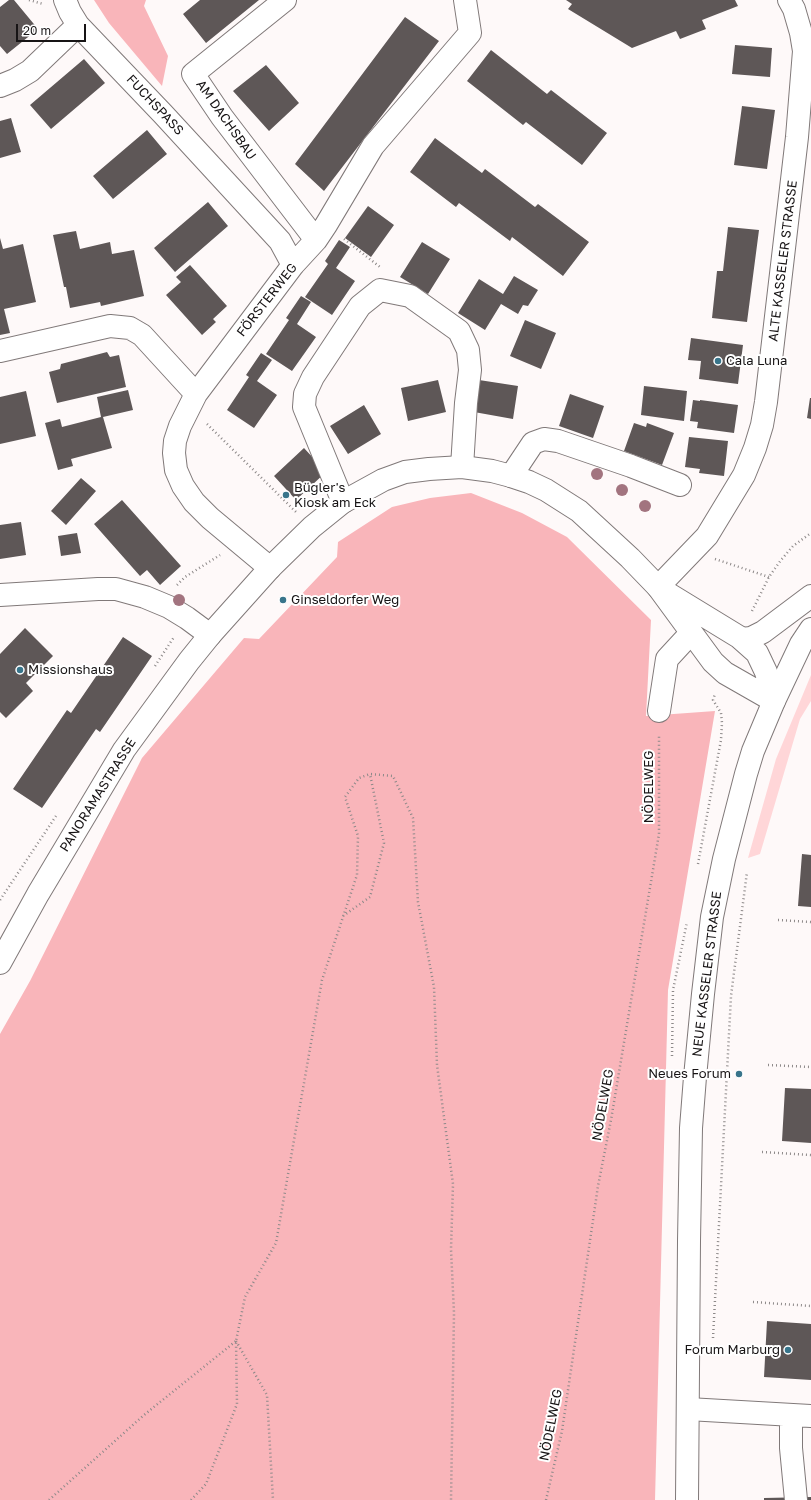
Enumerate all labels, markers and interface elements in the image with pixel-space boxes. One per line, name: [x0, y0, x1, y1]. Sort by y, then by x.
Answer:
scale bar: [18, 16, 88, 42]
text: 20 m: [23, 23, 51, 38]
street label: FUCHSPASS: [123, 72, 187, 138]
street label: AM DACHSBAU: [193, 77, 259, 163]
street label: ALTE KASSELER STRASSE: [765, 179, 801, 343]
street label: FÖRSTERWEG: [234, 260, 300, 340]
place label: Cala Luna: [726, 353, 787, 369]
marker: Cala Luna: [713, 356, 723, 366]
place label: Bügler's Kiosk am Eck: [294, 480, 376, 511]
marker: Bügler's Kiosk am Eck: [281, 490, 291, 500]
place label: Ginseldorfer Weg: [291, 592, 399, 608]
marker: Ginseldorfer Weg: [278, 595, 288, 605]
place label: Missionshaus: [28, 662, 113, 678]
marker: Missionshaus: [15, 665, 25, 675]
street label: PANORAMASTRASSE: [57, 735, 139, 855]
street label: NÖDELWEG: [641, 751, 657, 823]
street label: NEUE KASSELER STRASSE: [689, 890, 725, 1058]
place label: Neues Forum: [648, 1066, 731, 1082]
street label: NÖDELWEG: [589, 1068, 617, 1142]
marker: Neues Forum: [734, 1069, 744, 1079]
place label: Forum Marburg: [685, 1342, 780, 1358]
marker: Forum Marburg: [783, 1345, 793, 1355]
street label: NÖDELWEG: [536, 1388, 566, 1462]

